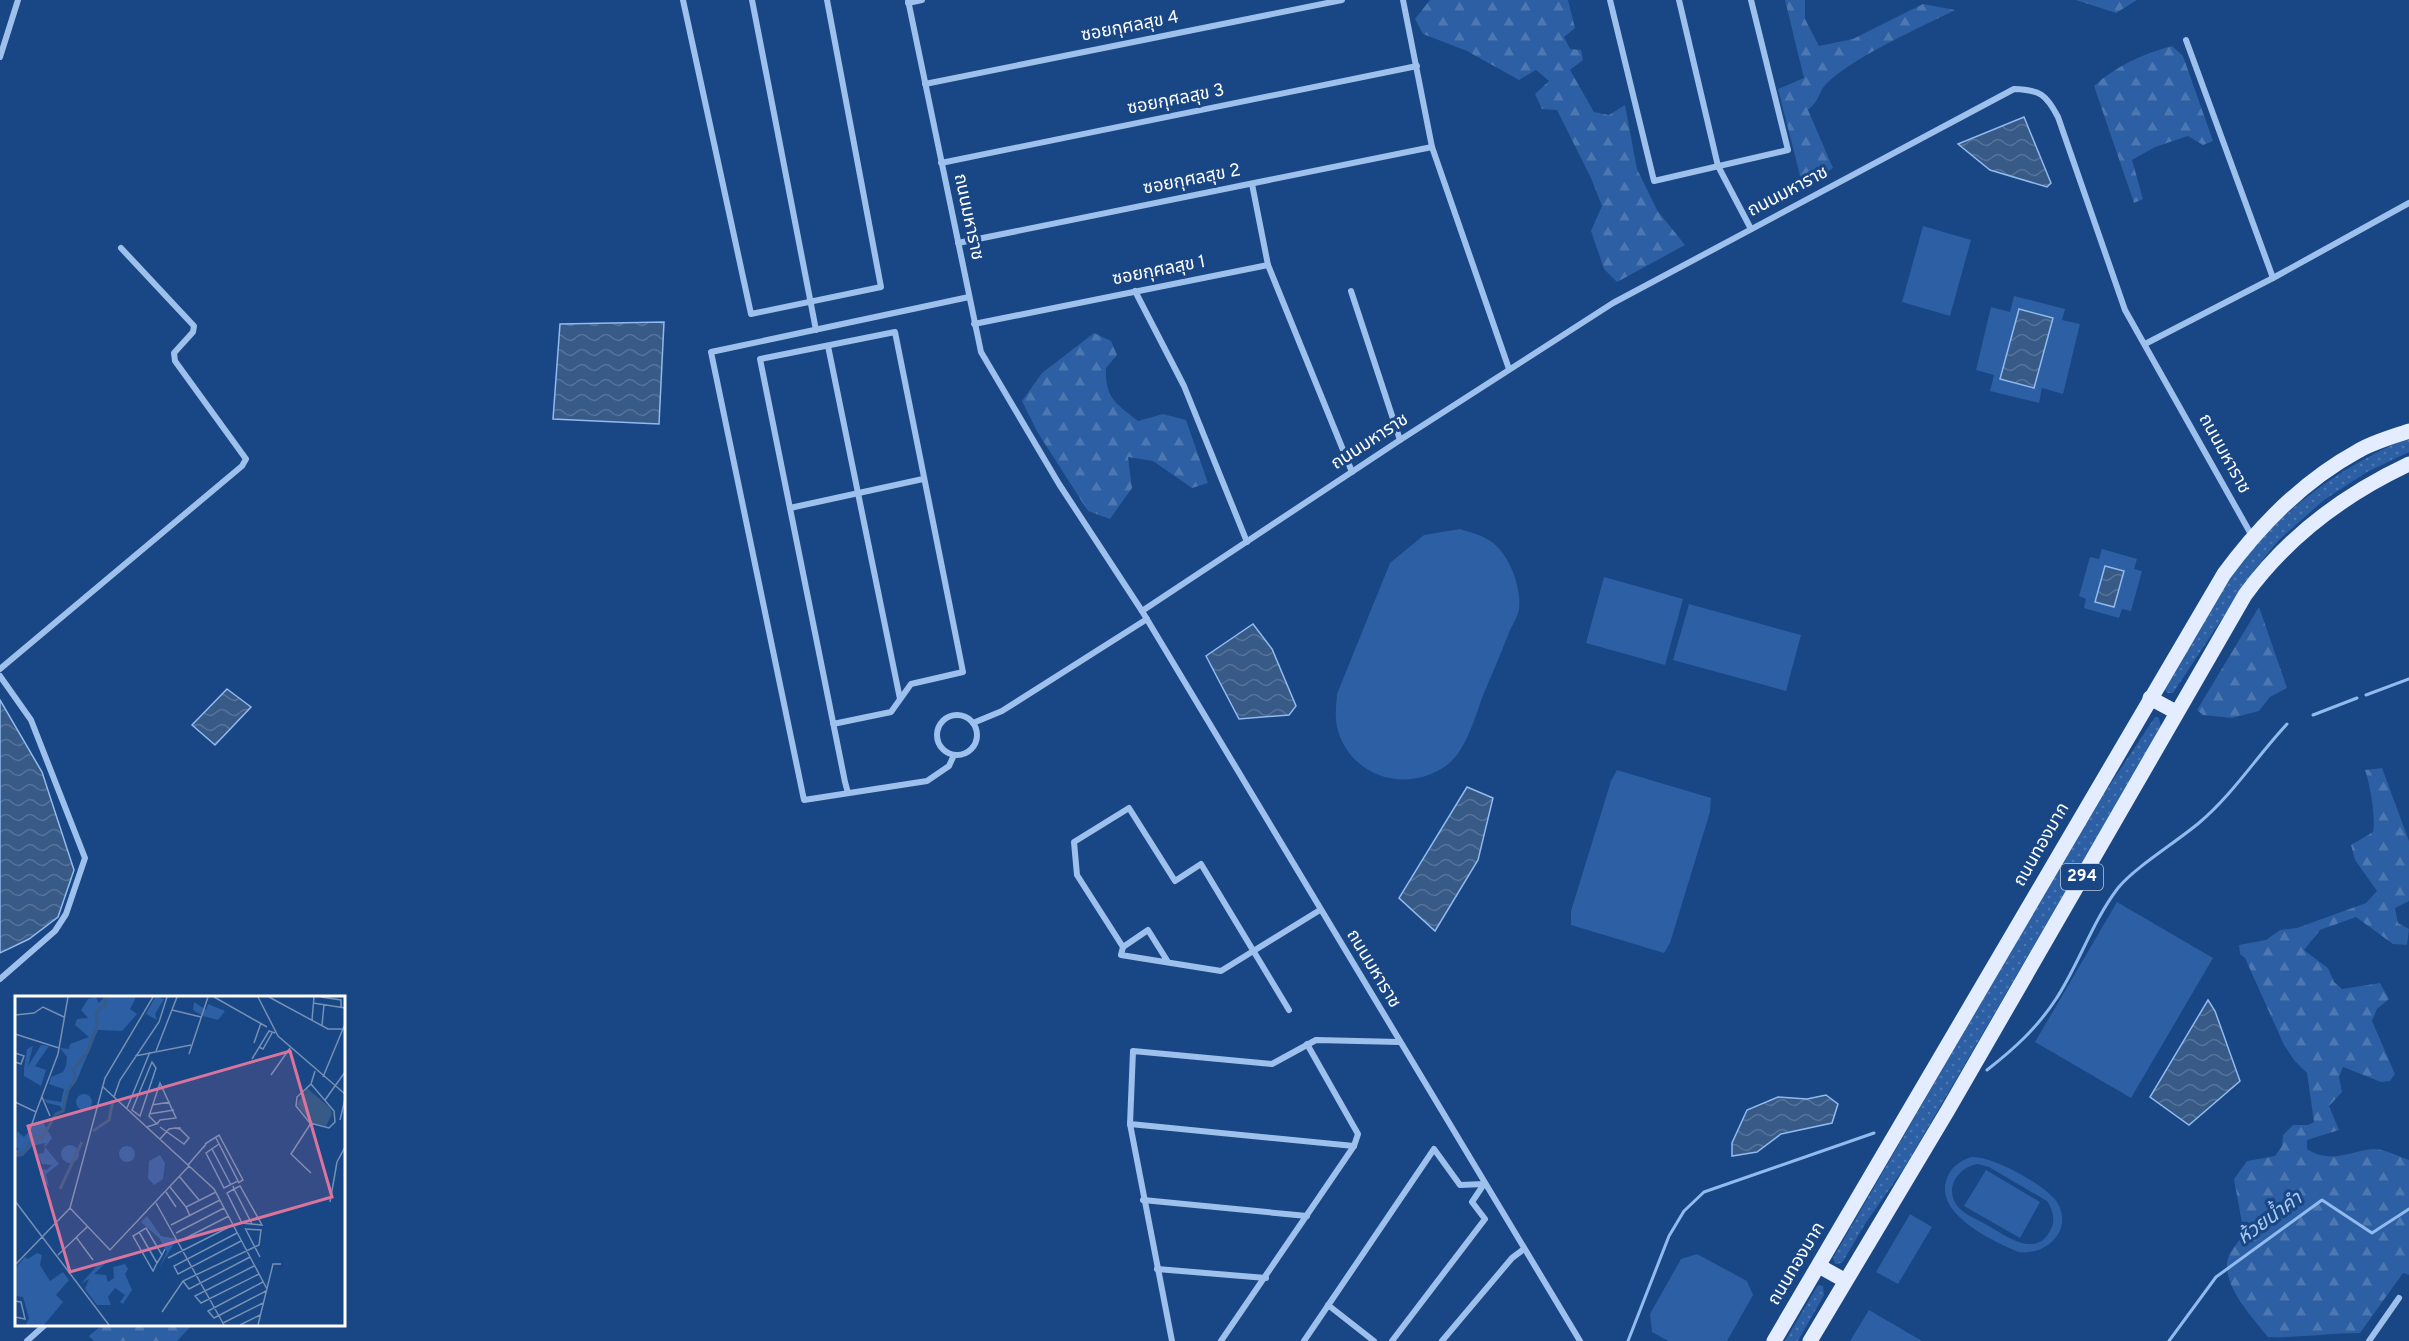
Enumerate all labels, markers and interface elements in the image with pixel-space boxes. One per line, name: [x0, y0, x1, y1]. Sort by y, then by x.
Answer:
street label: ซอยกุศลสุข 4: [1079, 6, 1181, 48]
street label: ซอยกุศลสุข 3: [1125, 79, 1227, 121]
street label: ซอยกุศลสุข 2: [1141, 159, 1243, 201]
street label: ถนนมหาราช: [1744, 161, 1832, 223]
street label: ถนนมหาราช: [948, 172, 988, 262]
street label: ซอยกุศลสุข 1: [1110, 251, 1208, 291]
street label: ถนนมหาราช: [1327, 408, 1413, 476]
street label: ถนนมหาราช: [2193, 410, 2255, 498]
street label: ถนนทองมาก: [2009, 799, 2075, 891]
road number: 294: [2061, 864, 2103, 890]
street label: ถนนมหาราช: [1341, 925, 1405, 1013]
inset map: [15, 996, 345, 1326]
water label: ห้วยน้ำคำ: [2231, 1184, 2308, 1251]
street label: ถนนทองมาก: [1763, 1218, 1831, 1310]

